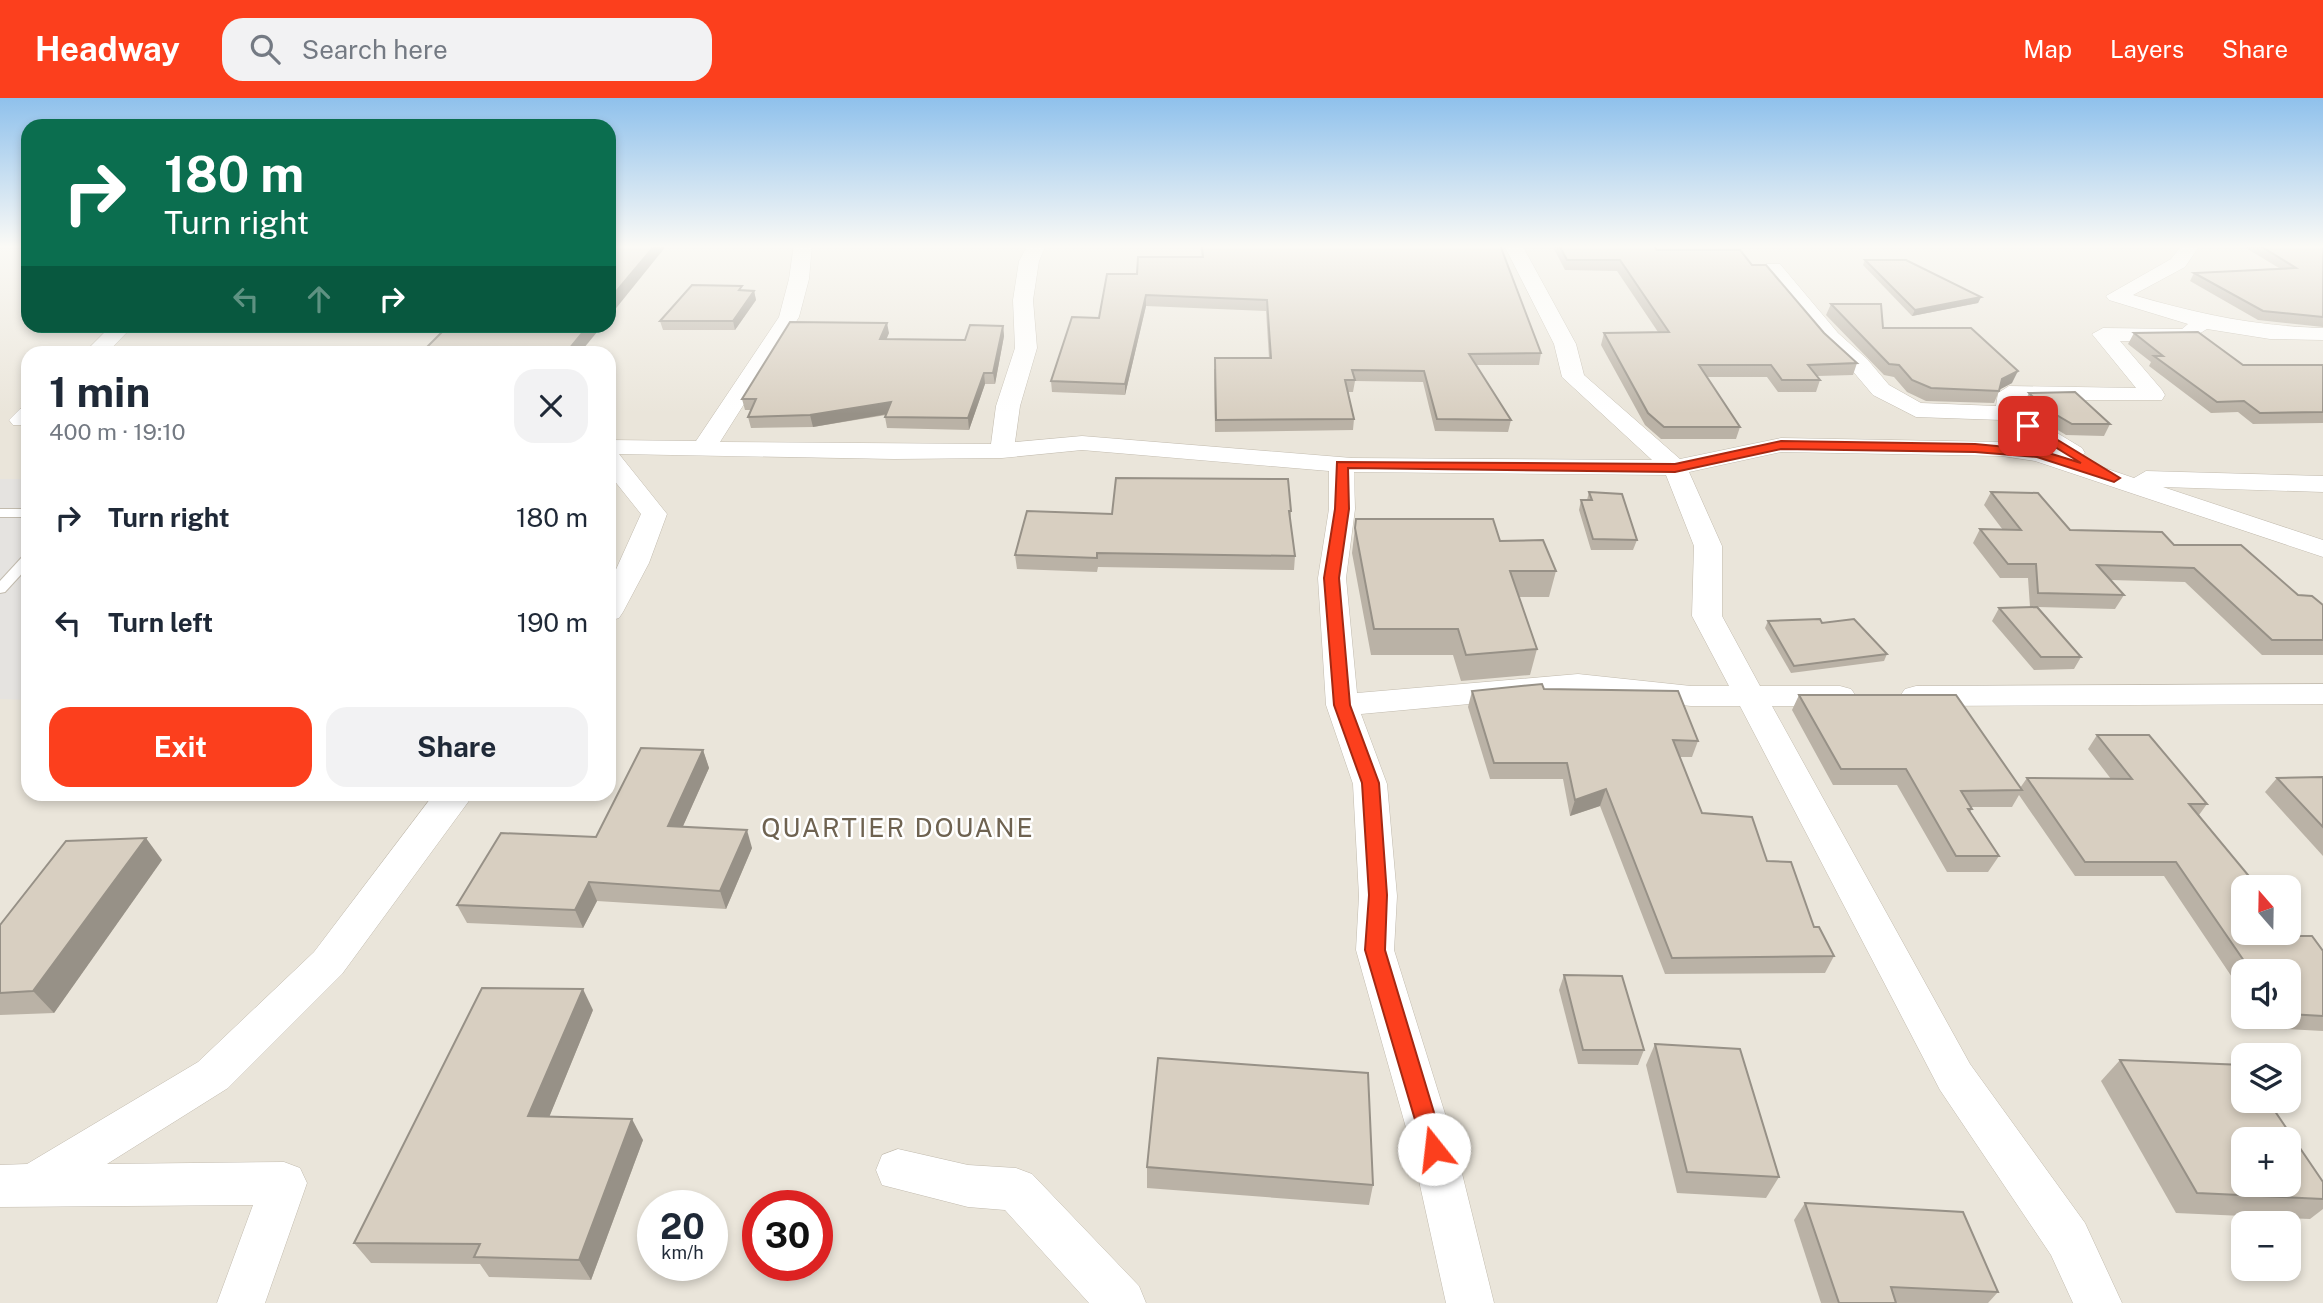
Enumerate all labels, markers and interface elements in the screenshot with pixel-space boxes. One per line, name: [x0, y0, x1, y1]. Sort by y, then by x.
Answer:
search box: [222, 18, 712, 81]
text: Headway: [35, 30, 180, 68]
icon: search: [246, 30, 284, 68]
text: Search here: [302, 34, 448, 65]
text: Map: [2023, 35, 2072, 63]
text: Layers: [2110, 35, 2184, 63]
text: Share: [2222, 35, 2288, 63]
text: 180 m: [164, 145, 304, 203]
icon: right: [49, 147, 140, 238]
text: Turn right: [164, 204, 309, 241]
icon: left: [227, 280, 265, 318]
icon: ahead: [300, 280, 338, 318]
icon: right: [373, 280, 411, 318]
text: 1 min: [49, 367, 150, 416]
button: close: [514, 369, 588, 443]
pin: [1998, 396, 2058, 456]
icon: arrive: [2009, 407, 2047, 445]
text: 400 m · 19:10: [49, 418, 186, 445]
icon: right: [49, 499, 87, 537]
text: Turn right: [108, 502, 230, 533]
text: 180 m: [516, 502, 588, 533]
icon: left: [49, 604, 87, 642]
text: Turn left: [108, 607, 213, 638]
text: 190 m: [517, 607, 588, 638]
button: Exit: [49, 707, 312, 787]
button: Share: [326, 707, 588, 787]
district label: QUARTIER DOUANE: [761, 812, 1035, 843]
north arrow: [2231, 875, 2301, 945]
map controls: [2231, 875, 2301, 1281]
button: sound: [2231, 959, 2301, 1029]
button: layers: [2231, 1043, 2301, 1113]
position arrow: [1397, 1112, 1471, 1186]
button: +: [2231, 1127, 2301, 1197]
speed limit sign: 30: [742, 1190, 833, 1281]
text: 20: [660, 1206, 705, 1247]
button: −: [2231, 1211, 2301, 1281]
text: km/h: [661, 1242, 704, 1263]

